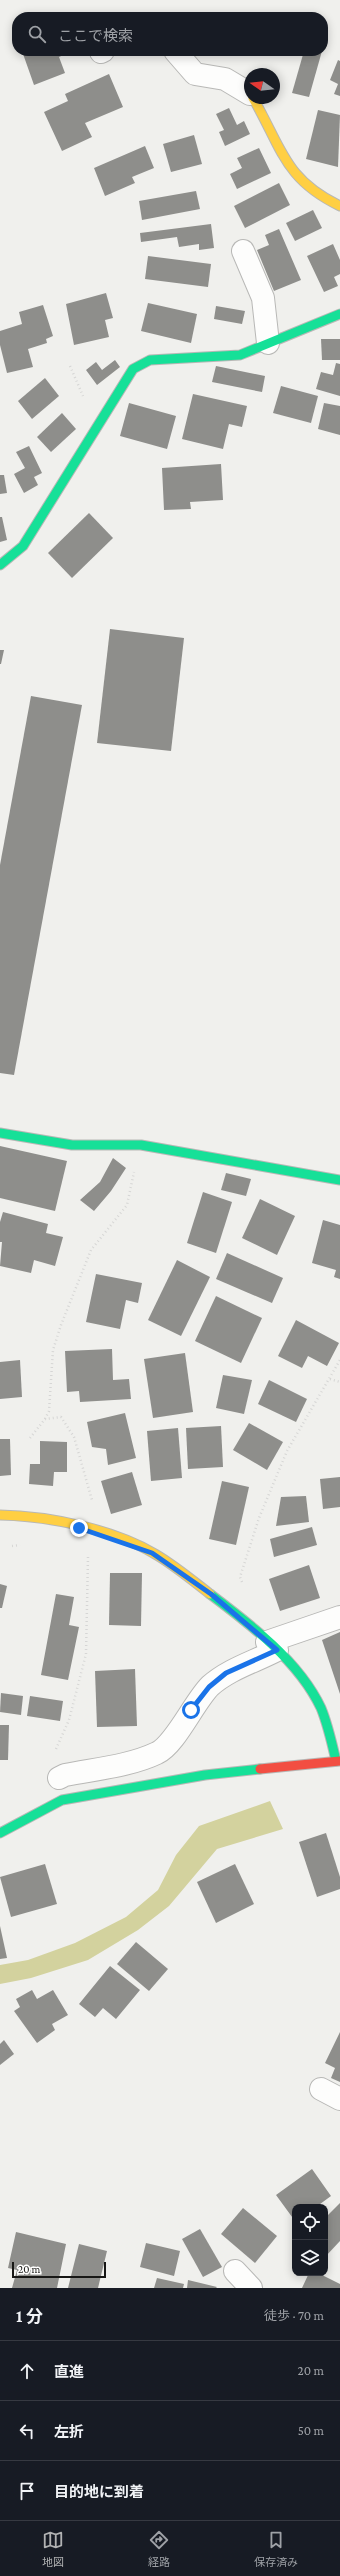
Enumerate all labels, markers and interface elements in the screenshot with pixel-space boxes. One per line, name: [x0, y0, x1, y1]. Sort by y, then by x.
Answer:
search box: [12, 12, 328, 56]
icon: search: [26, 23, 48, 45]
text: ここで検索: [58, 28, 133, 44]
north arrow: [244, 68, 280, 104]
route end: [70, 1519, 88, 1537]
route start: [182, 1701, 200, 1719]
map controls: [292, 2204, 328, 2276]
button: locate: [292, 2204, 328, 2240]
button: layers: [292, 2240, 328, 2276]
scale bar: [12, 2260, 106, 2279]
text: 20 m: [18, 2263, 40, 2275]
text: 1 分: [16, 2307, 43, 2326]
text: 徒歩 · 70 m: [264, 2308, 324, 2323]
icon: ahead: [16, 2360, 38, 2382]
text: 20 m: [298, 2363, 324, 2378]
text: 直進: [54, 2364, 84, 2380]
icon: left: [16, 2420, 38, 2442]
text: 50 m: [298, 2423, 324, 2438]
text: 左折: [54, 2424, 84, 2440]
icon: arrive: [16, 2480, 38, 2502]
text: 目的地に到着: [54, 2484, 144, 2500]
tab: 地図: [42, 2529, 64, 2569]
tab: 経路: [148, 2529, 170, 2569]
tab: 保存済み: [254, 2529, 298, 2569]

